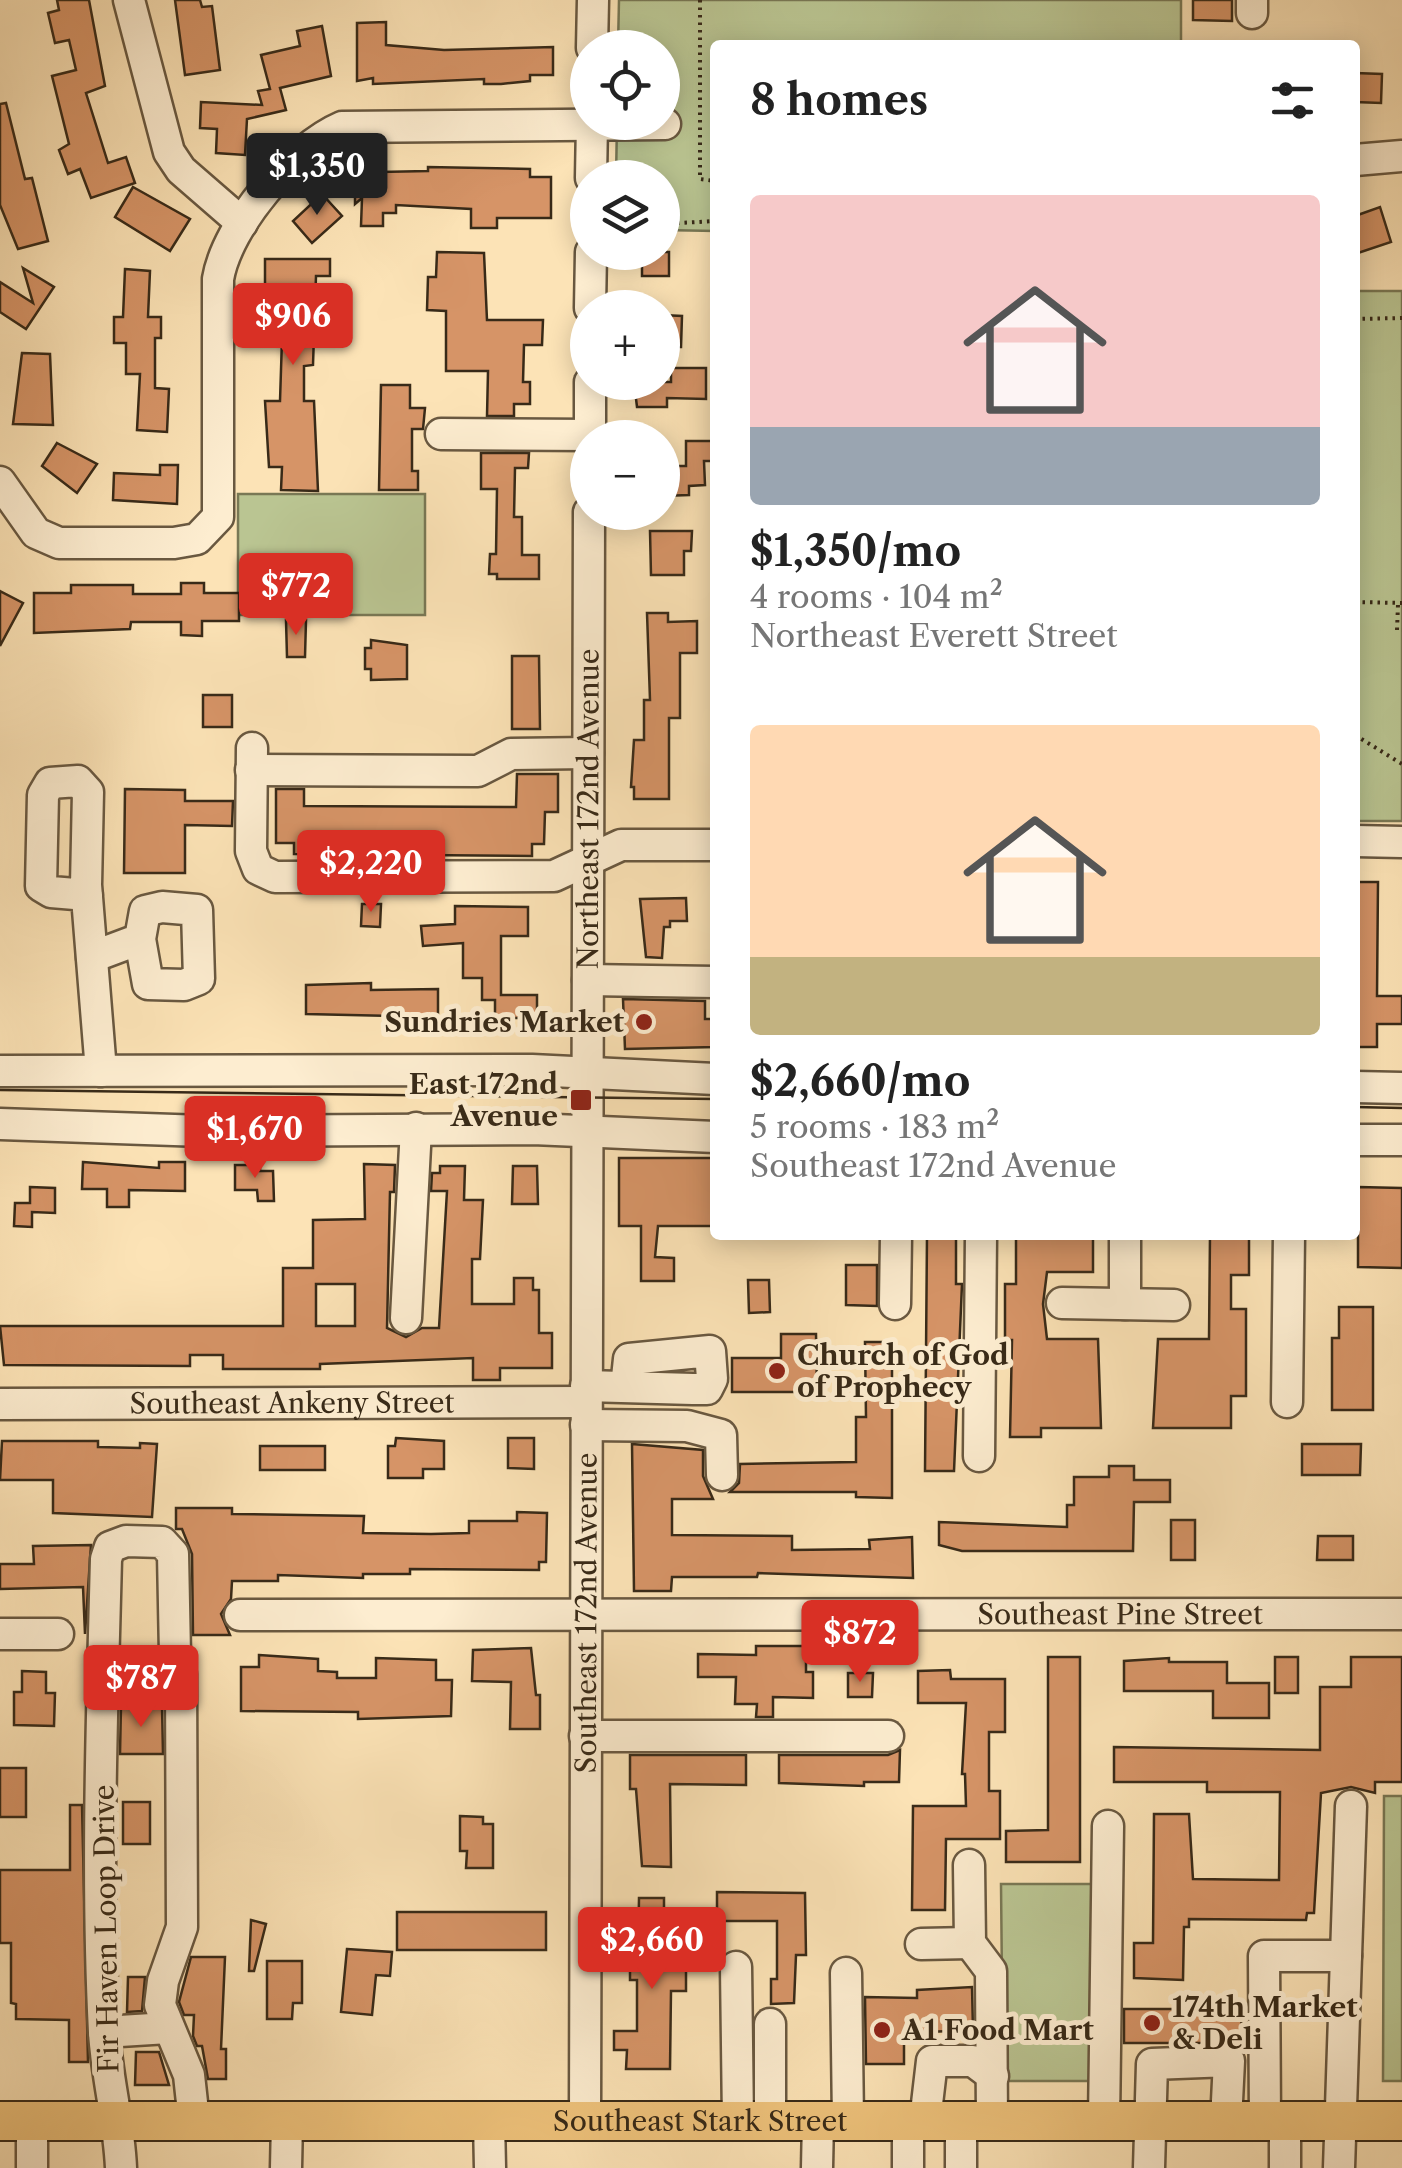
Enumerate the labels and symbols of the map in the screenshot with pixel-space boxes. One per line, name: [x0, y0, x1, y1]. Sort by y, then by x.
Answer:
pin: $1,350: [236, 133, 398, 218]
pin: $906: [234, 283, 352, 368]
pin: $772: [237, 553, 355, 638]
street label: Northeast 172nd Avenue: [571, 649, 606, 969]
pin: $2,220: [290, 830, 452, 915]
place label: Sundries Market: [384, 1005, 625, 1039]
marker: Sundries Market: [633, 1011, 655, 1033]
place label: East 172nd Avenue: [409, 1067, 558, 1133]
marker: East 172nd Avenue: [568, 1087, 594, 1113]
pin: $1,670: [174, 1096, 336, 1181]
place label: Church of God of Prophecy: [797, 1338, 1009, 1404]
marker: Church of God of Prophecy: [766, 1360, 788, 1382]
street label: Southeast Ankeny Street: [130, 1385, 455, 1421]
street label: Southeast 172nd Avenue: [569, 1453, 604, 1773]
street label: Southeast Pine Street: [977, 1597, 1263, 1631]
pin: $872: [801, 1600, 919, 1685]
pin: $787: [82, 1645, 200, 1730]
street label: Fir Haven Loop Drive: [86, 1785, 126, 2073]
pin: $2,660: [571, 1907, 733, 1992]
place label: 174th Market & Deli: [1172, 1990, 1358, 2056]
marker: 174th Market & Deli: [1141, 2012, 1163, 2034]
place label: A1 Food Mart: [901, 2013, 1094, 2047]
marker: A1 Food Mart: [871, 2019, 893, 2041]
street label: Southeast Stark Street: [553, 2104, 847, 2138]

